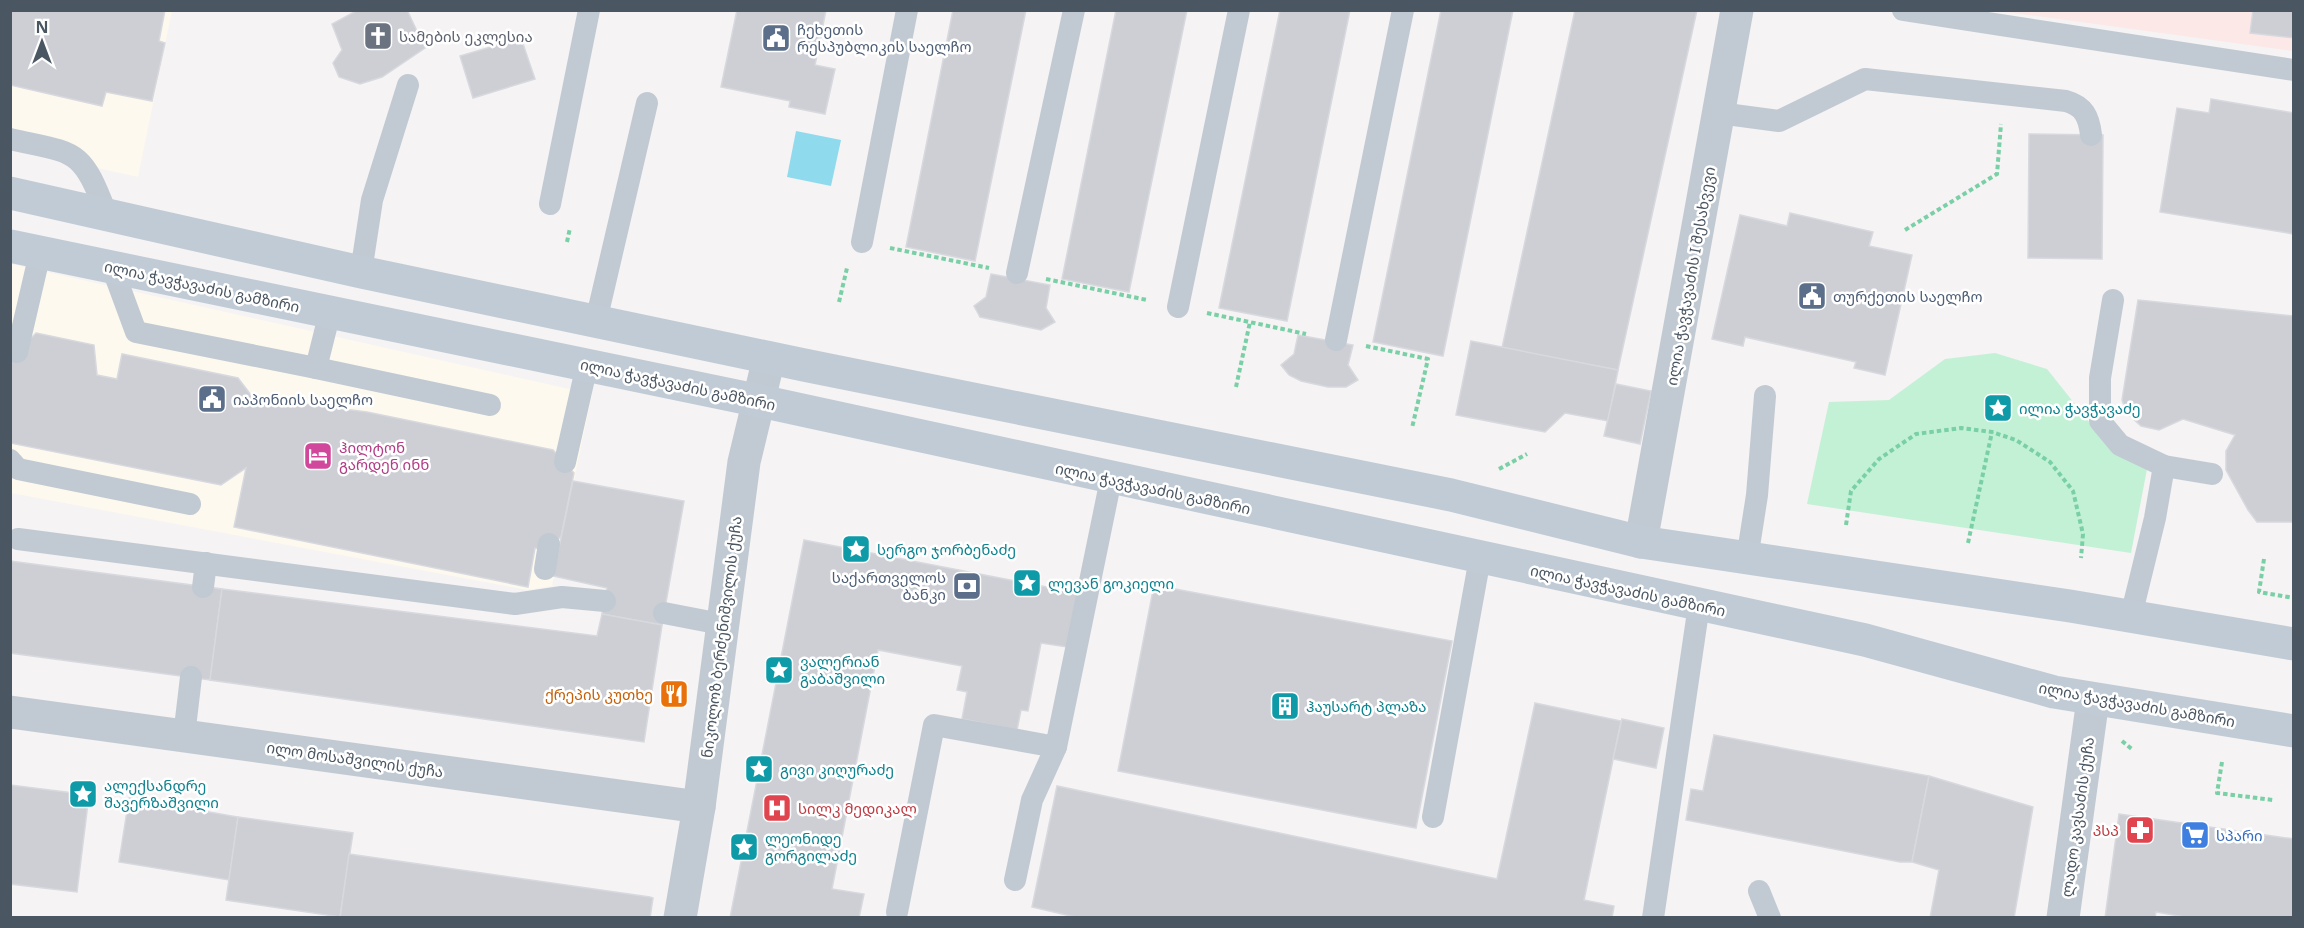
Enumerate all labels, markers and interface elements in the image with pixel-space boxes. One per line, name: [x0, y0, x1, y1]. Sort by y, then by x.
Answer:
north arrow: [12, 12, 72, 72]
text: N: [35, 16, 49, 38]
place label: ჩეხეთის რესპუბლიკის საელჩო: [797, 19, 972, 56]
church icon: სამების ეკლესია: [362, 20, 394, 52]
public building icon: ჩეხეთის რესპუბლიკის საელჩო: [760, 22, 792, 54]
place label: სამების ეკლესია: [399, 26, 533, 46]
street label: ილია ჭავჭავაძის I შესახვევი: [1661, 165, 1719, 387]
street label: ილია ჭავჭავაძის გამზირი: [103, 256, 301, 316]
public building icon: თურქეთის საელჩო: [1796, 280, 1828, 312]
place label: თურქეთის საელჩო: [1833, 286, 1983, 306]
street label: ილია ჭავჭავაძის გამზირი: [579, 354, 777, 414]
public building icon: იაპონიის საელჩო: [196, 383, 228, 415]
place label: იაპონიის საელჩო: [233, 389, 373, 409]
place icon: ილია ჭავჭავაძე: [1982, 392, 2014, 424]
place label: ილია ჭავჭავაძე: [2019, 398, 2141, 418]
place label: ჰილტონ გარდენ ინნ: [339, 437, 429, 474]
hotel icon: ჰილტონ გარდენ ინნ: [302, 440, 334, 472]
street label: ილია ჭავჭავაძის გამზირი: [1054, 458, 1252, 518]
street label: ნიკოლოზ ბერძენიშვილის ქუჩა: [696, 515, 746, 759]
place icon: სერგო ჯორბენაძე: [840, 533, 872, 565]
place label: სერგო ჯორბენაძე: [877, 539, 1016, 559]
street label: ილია ჭავჭავაძის გამზირი: [1529, 560, 1727, 620]
place label: საქართველოს ბანკი: [832, 567, 946, 604]
place icon: ლევან გოკიელი: [1011, 567, 1043, 599]
bank icon: საქართველოს ბანკი: [951, 570, 983, 602]
place label: ლევან გოკიელი: [1048, 573, 1174, 593]
place label: ვალერიან გაბაშვილი: [800, 651, 885, 688]
place icon: ვალერიან გაბაშვილი: [763, 654, 795, 686]
street label: ილია ჭავჭავაძის გამზირი: [2037, 677, 2237, 731]
restaurant icon: ქრეპის კუთხე: [658, 678, 690, 710]
place label: ქრეპის კუთხე: [545, 684, 653, 704]
building icon: ჰაუსარტ პლაზა: [1269, 690, 1301, 722]
place label: ჰაუსარტ პლაზა: [1306, 696, 1427, 716]
street label: ლადო კავსაძის ქუჩა: [2056, 736, 2098, 898]
street label: ილო მოსაშვილის ქუჩა: [265, 737, 445, 781]
place icon: გივი კიღურაძე: [743, 753, 775, 785]
place label: გივი კიღურაძე: [780, 759, 894, 779]
place label: ალექსანდრე შავერზაშვილი: [104, 775, 219, 812]
place icon: ალექსანდრე შავერზაშვილი: [67, 778, 99, 810]
hospital icon: სილკ მედიკალ: [761, 792, 793, 824]
place label: სილკ მედიკალ: [798, 798, 917, 818]
pharmacy icon: პსპ: [2124, 814, 2156, 846]
supermarket icon: სპარი: [2179, 819, 2211, 851]
place label: პსპ: [2093, 820, 2119, 840]
place label: სპარი: [2216, 825, 2263, 845]
place label: ლეონიდე გორგილაძე: [765, 828, 857, 865]
place icon: ლეონიდე გორგილაძე: [728, 831, 760, 863]

